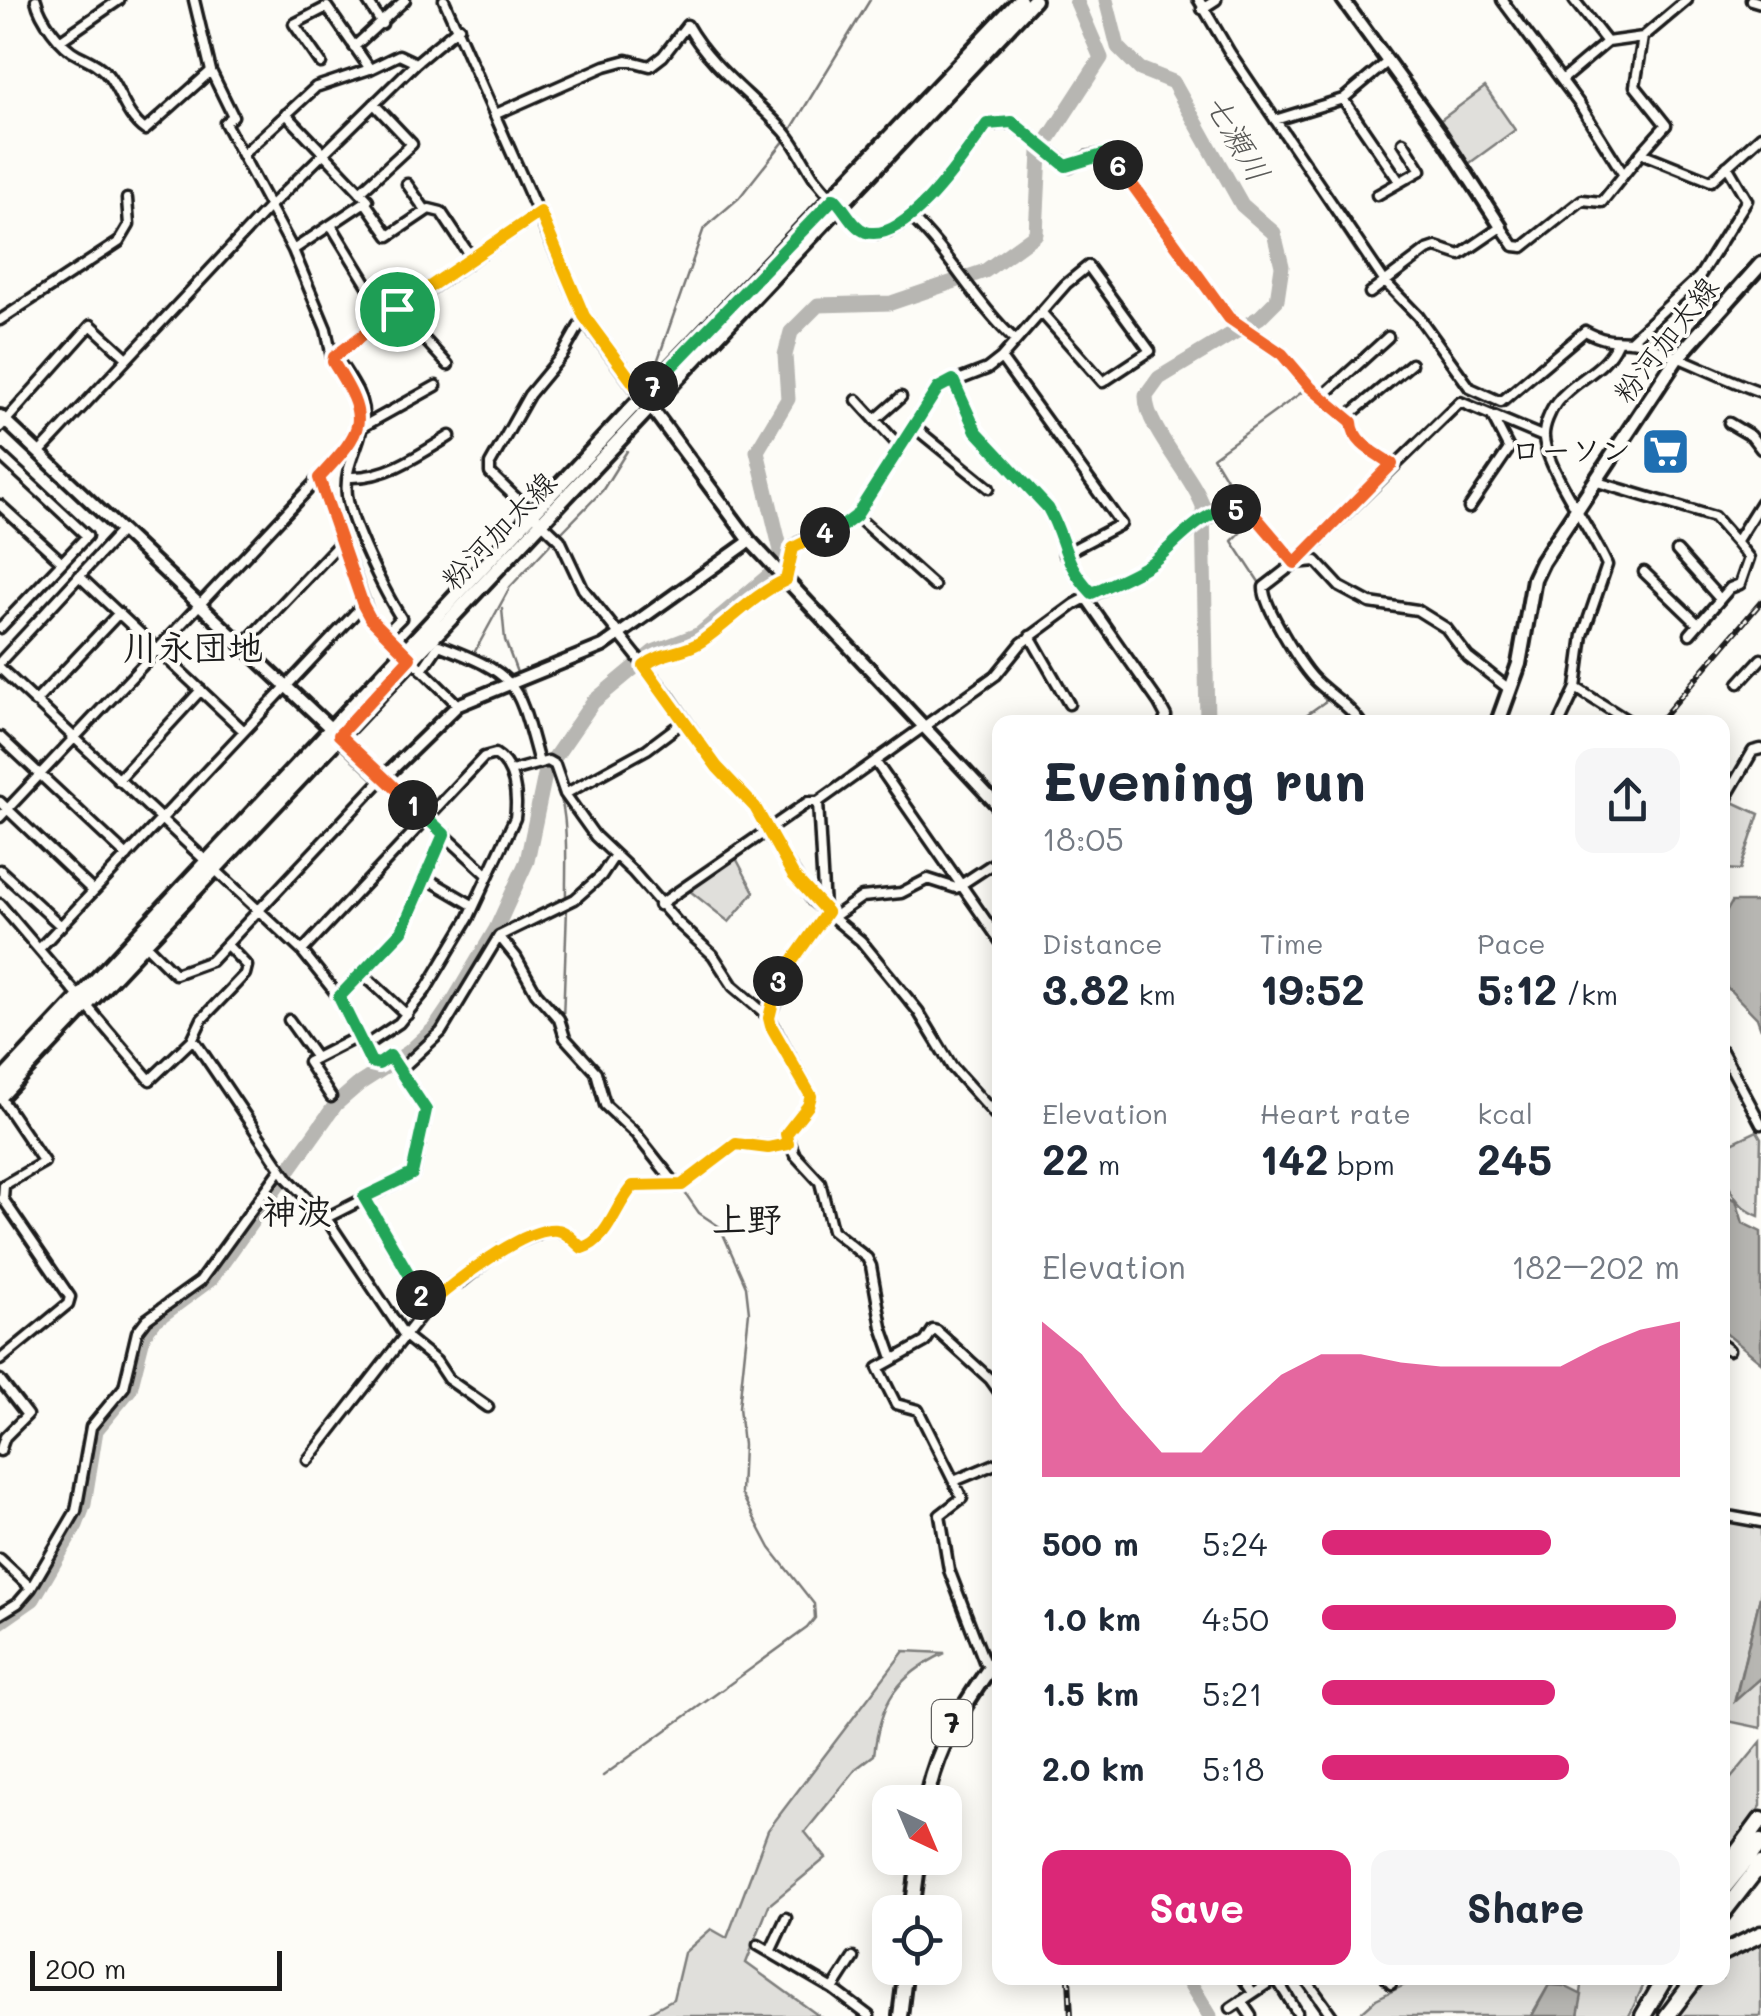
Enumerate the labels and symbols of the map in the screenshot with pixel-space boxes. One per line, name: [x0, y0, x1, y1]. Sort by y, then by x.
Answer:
water label: 七瀬川: [1197, 85, 1281, 189]
pin: 6: [1093, 140, 1143, 190]
pin: [355, 267, 440, 352]
street label: 粉河加太線: [1602, 267, 1726, 410]
pin: 7: [628, 361, 678, 411]
supermarket icon: ローソン: [1640, 425, 1692, 477]
place label: ローソン: [1511, 429, 1631, 469]
street label: 粉河加太線: [431, 462, 564, 597]
pin: 5: [1211, 484, 1261, 534]
pin: 4: [800, 507, 850, 557]
district label: 川永団地: [123, 623, 263, 669]
pin: 1: [388, 780, 438, 830]
pin: 3: [753, 956, 803, 1006]
district label: 神波: [262, 1187, 332, 1233]
district label: 上野: [712, 1195, 782, 1241]
pin: 2: [396, 1270, 446, 1320]
road number: 7: [932, 1700, 972, 1746]
north arrow: [872, 1785, 962, 1875]
scale bar: [30, 1946, 282, 1990]

